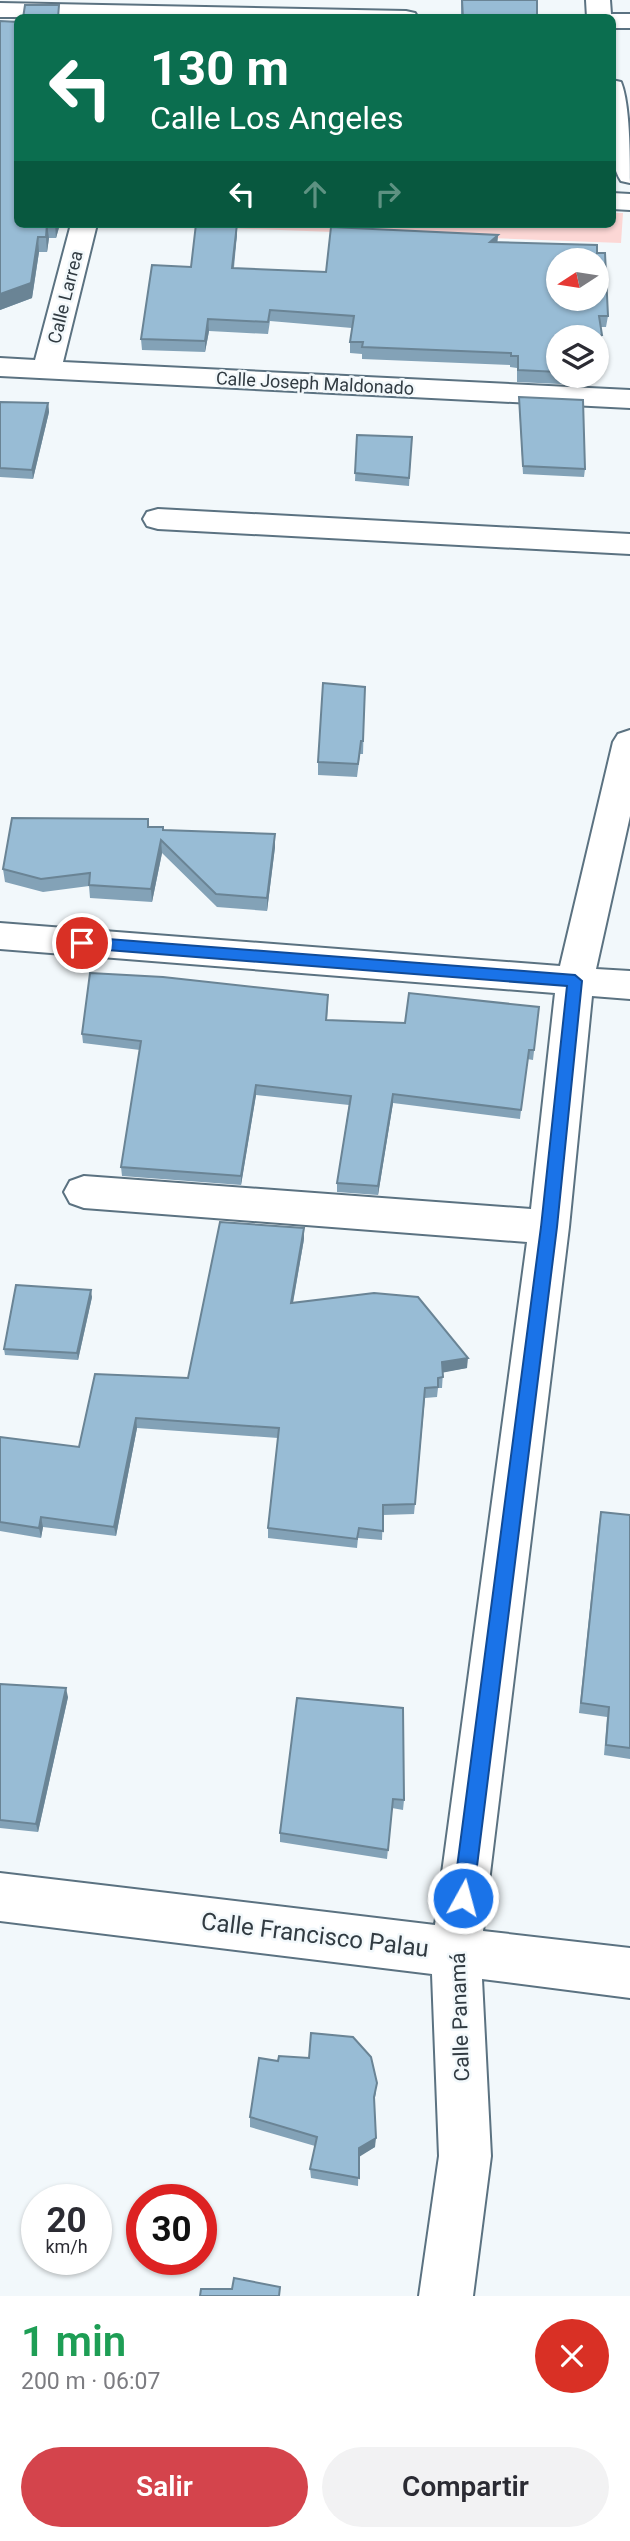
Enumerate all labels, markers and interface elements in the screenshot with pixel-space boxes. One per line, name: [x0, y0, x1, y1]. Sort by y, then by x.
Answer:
text: 130 m: [150, 40, 289, 97]
icon: left: [35, 42, 126, 133]
text: Calle Los Angeles: [150, 99, 403, 137]
icon: left: [223, 175, 261, 213]
icon: ahead: [296, 175, 334, 213]
icon: right: [369, 175, 407, 213]
street label: Calle Larrea: [43, 248, 87, 346]
north arrow: [546, 248, 609, 312]
map controls: [546, 248, 609, 388]
button: layers: [546, 325, 609, 388]
street label: Calle Joseph Maldonado: [215, 367, 415, 399]
pin: [52, 913, 112, 973]
icon: arrive: [63, 924, 101, 962]
position arrow: [426, 1861, 500, 1935]
street label: Calle Francisco Palau: [200, 1907, 430, 1963]
street label: Calle Panamá: [446, 1952, 474, 2082]
speed limit sign: 30: [126, 2184, 217, 2275]
text: 20: [46, 2200, 87, 2241]
text: km/h: [45, 2236, 88, 2257]
text: 1 min: [21, 2317, 126, 2366]
button: close: [535, 2319, 609, 2393]
text: 200 m · 06:07: [21, 2368, 160, 2395]
button: Salir: [21, 2447, 308, 2527]
button: Compartir: [322, 2447, 609, 2527]

